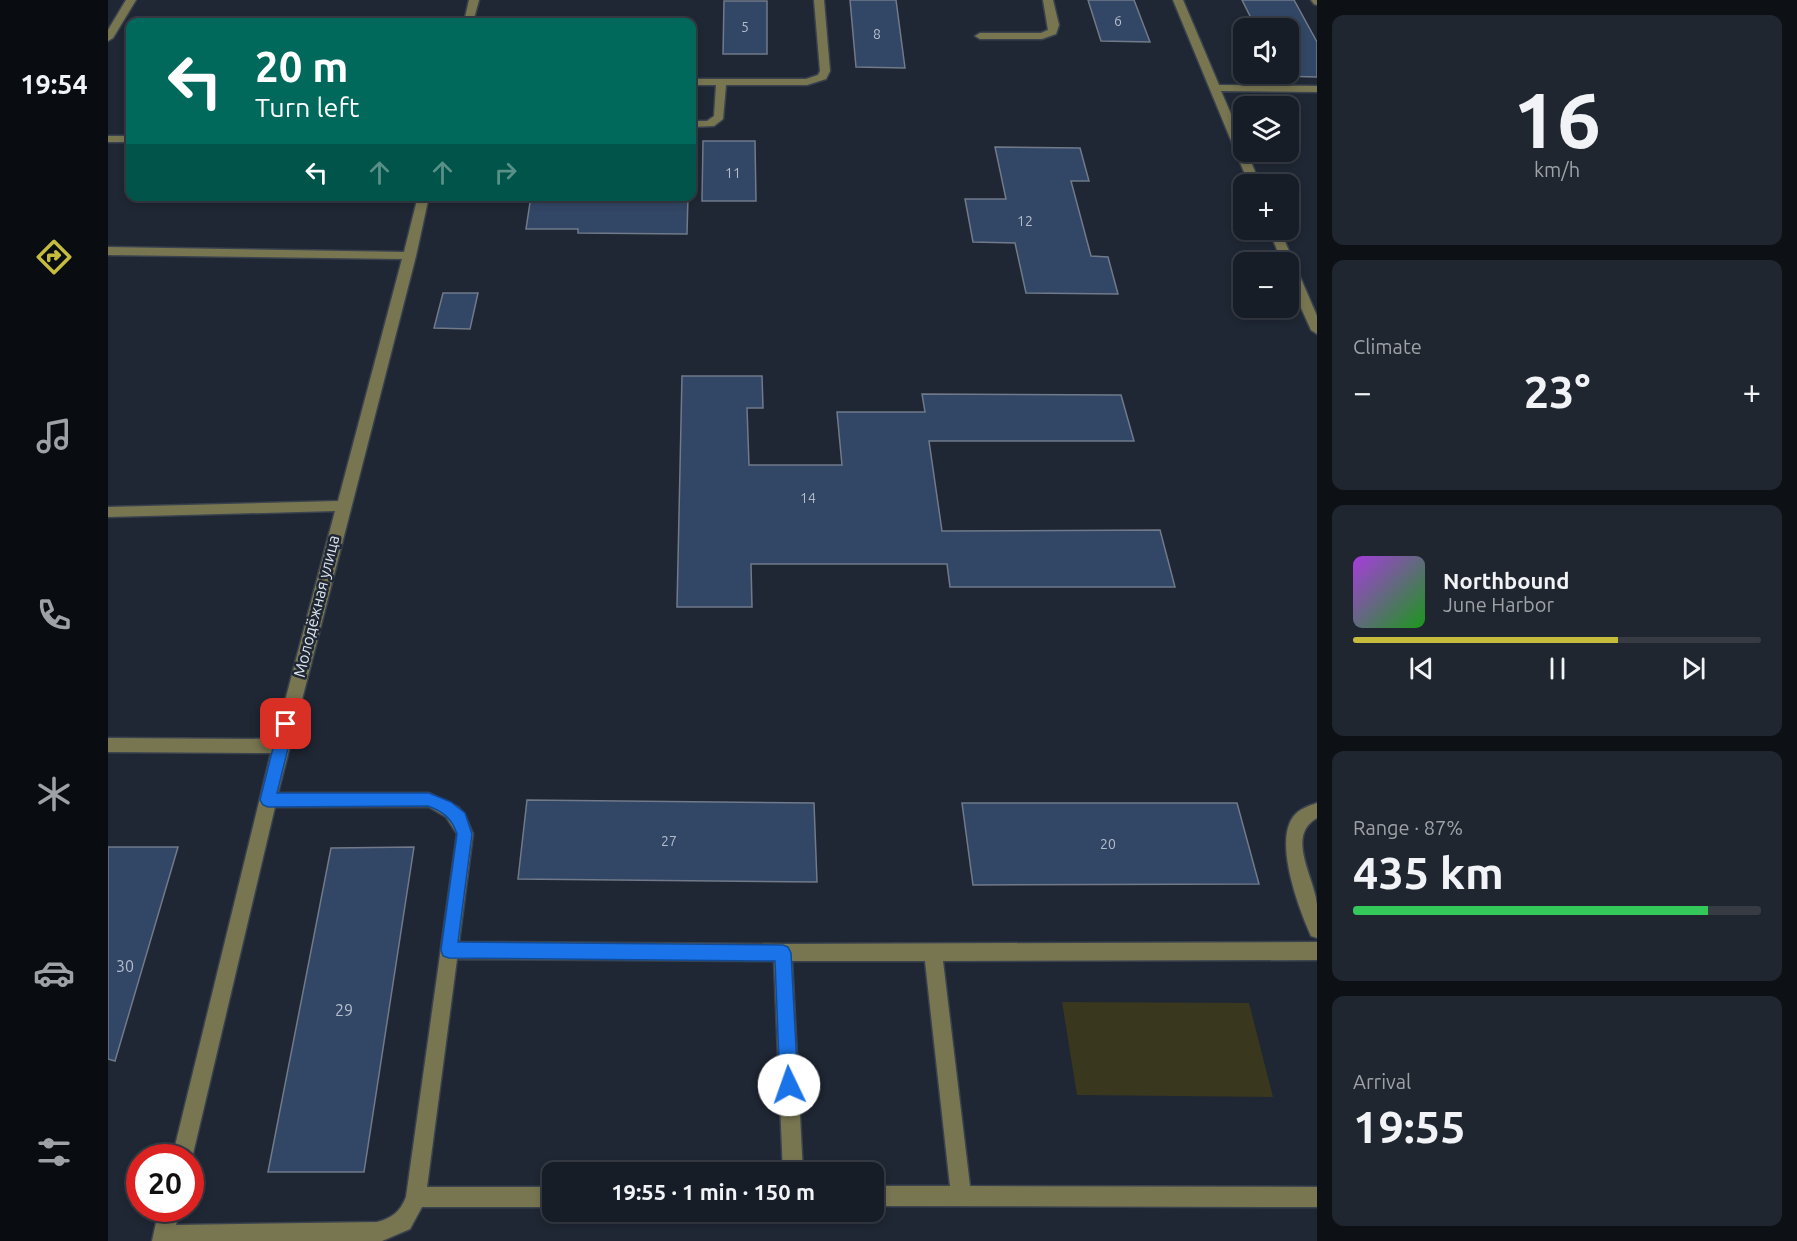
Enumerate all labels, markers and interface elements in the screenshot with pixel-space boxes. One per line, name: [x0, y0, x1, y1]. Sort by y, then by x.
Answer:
house number: 6: [1114, 13, 1122, 29]
map controls: [1233, 18, 1299, 318]
button: sound: [1233, 18, 1299, 84]
house number: 5: [741, 19, 749, 35]
house number: 8: [873, 26, 881, 42]
icon: left: [156, 42, 234, 120]
text: 20 m: [255, 43, 349, 90]
text: 19:54: [20, 69, 88, 99]
text: 16: [1513, 75, 1601, 163]
text: Turn left: [255, 92, 359, 122]
button: layers: [1233, 96, 1299, 162]
icon: left: [300, 156, 333, 189]
icon: ahead: [363, 156, 396, 189]
icon: ahead: [426, 156, 459, 189]
icon: right: [489, 156, 522, 189]
text: km/h: [1534, 158, 1580, 181]
house number: 11: [725, 165, 741, 181]
button: +: [1233, 174, 1299, 240]
house number: 12: [1017, 213, 1033, 229]
icon: directions: [33, 236, 75, 278]
button: −: [1233, 252, 1299, 318]
text: Climate: [1353, 335, 1422, 358]
text: 23°: [1524, 366, 1590, 417]
text: −: [1353, 373, 1372, 410]
text: +: [1742, 373, 1761, 410]
icon: music: [33, 415, 75, 457]
house number: 14: [800, 490, 816, 506]
street label: Молодёжная улица: [290, 533, 342, 679]
text: Northbound: [1443, 568, 1569, 593]
text: June Harbor: [1443, 593, 1554, 616]
icon: phone: [33, 594, 75, 636]
icon: previous: [1405, 652, 1438, 685]
icon: pause: [1541, 652, 1574, 685]
icon: next: [1677, 652, 1710, 685]
pin: [260, 698, 311, 749]
icon: arrive: [269, 707, 302, 740]
icon: climate: [33, 773, 75, 815]
text: Range · 87%: [1353, 816, 1463, 839]
house number: 27: [661, 833, 677, 849]
house number: 20: [1100, 836, 1116, 852]
text: 435 km: [1353, 847, 1504, 898]
icon: car: [33, 952, 75, 994]
house number: 30: [116, 957, 134, 975]
house number: 29: [335, 1001, 353, 1019]
position arrow: [757, 1053, 821, 1117]
text: Arrival: [1353, 1070, 1411, 1093]
text: 19:55: [1353, 1101, 1466, 1152]
icon: filters: [33, 1131, 75, 1173]
speed limit sign: 20: [126, 1144, 204, 1222]
text: 19:55 · 1 min · 150 m: [611, 1179, 815, 1204]

